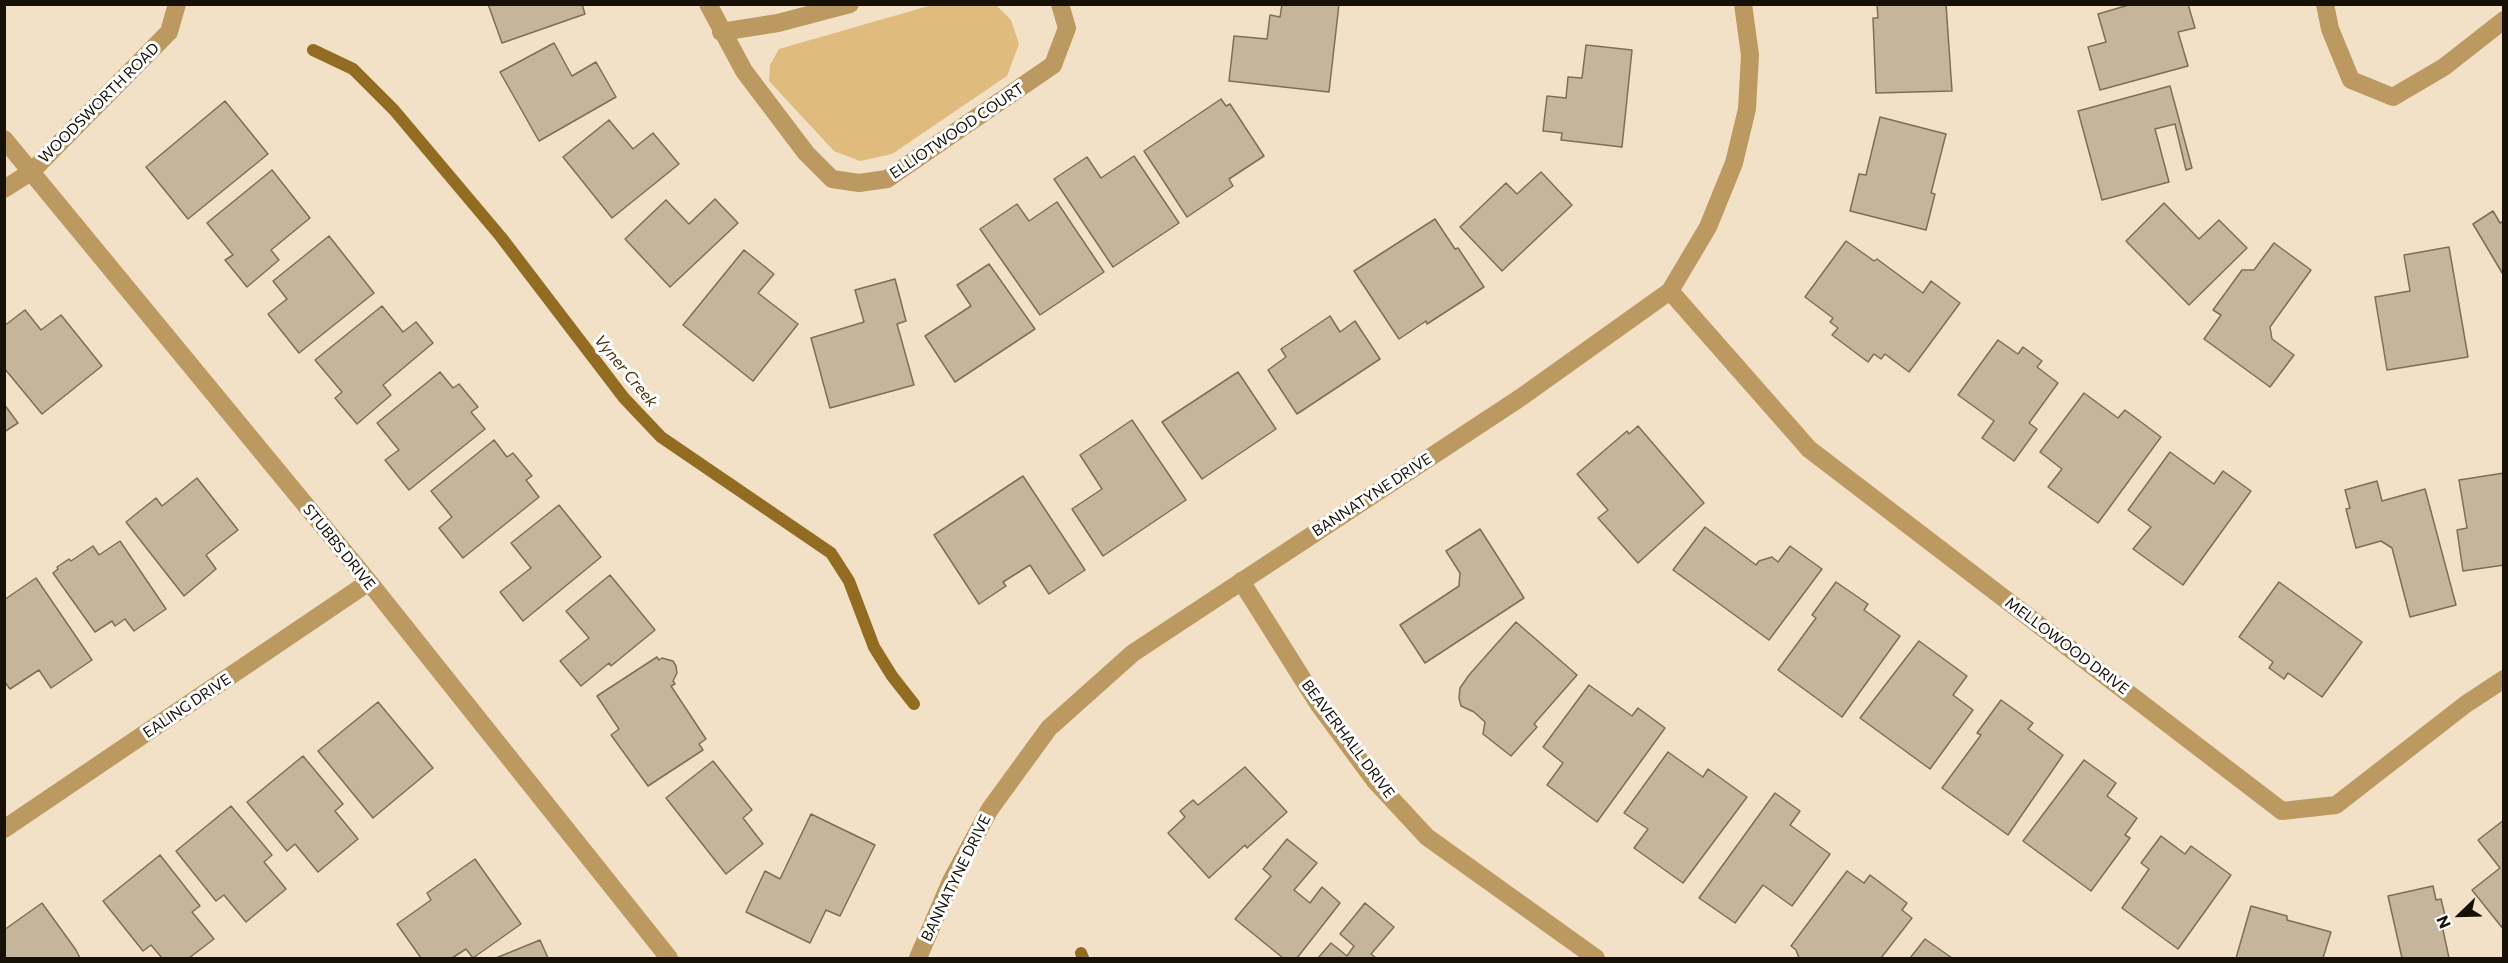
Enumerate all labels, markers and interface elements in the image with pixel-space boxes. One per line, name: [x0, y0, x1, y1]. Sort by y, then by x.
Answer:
street label: WOODSWORTH ROAD: [35, 39, 163, 167]
street label: ELLIOTWOOD COURT: [887, 79, 1027, 183]
water label: Vyner Creek: [590, 331, 662, 411]
street label: BANNATYNE DRIVE: [1309, 450, 1435, 540]
street label: STUBBS DRIVE: [299, 501, 379, 593]
street label: MELLOWOOD DRIVE: [2002, 594, 2132, 698]
street label: EALING DRIVE: [140, 670, 234, 742]
street label: BEAVERHALL DRIVE: [1298, 676, 1398, 802]
street label: BANNATYNE DRIVE: [918, 812, 994, 944]
north arrow: [2430, 885, 2490, 945]
text: N: [2432, 913, 2454, 931]

